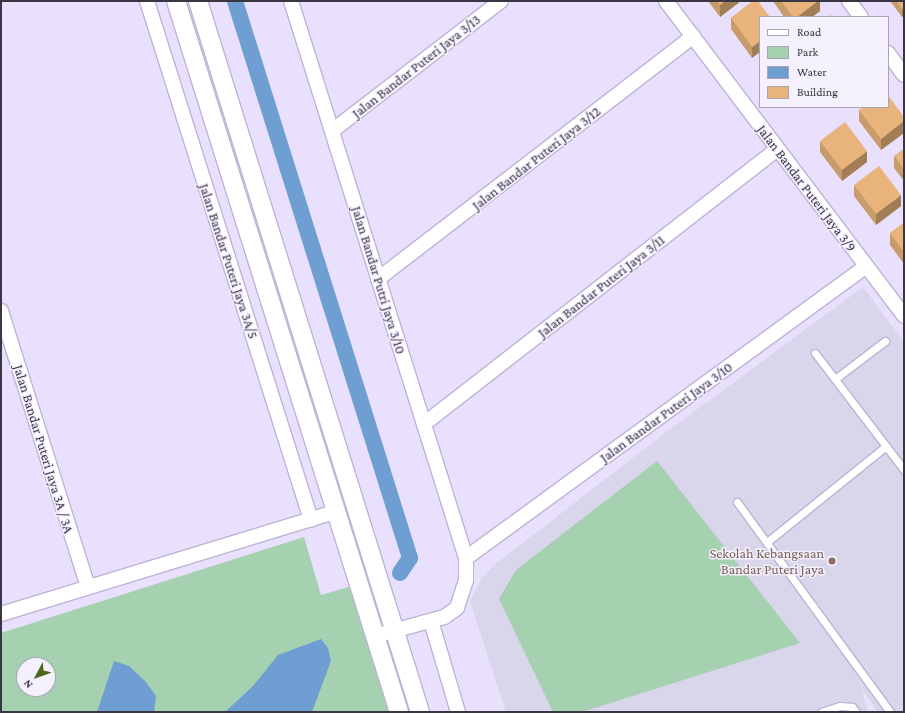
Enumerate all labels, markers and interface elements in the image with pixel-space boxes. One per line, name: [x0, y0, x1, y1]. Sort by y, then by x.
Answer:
street label: Jalan Bandar Puteri Jaya 3/13: [348, 11, 484, 121]
legend: [759, 16, 889, 108]
text: Road: [797, 25, 821, 39]
text: Park: [797, 45, 818, 59]
text: Water: [797, 65, 826, 79]
text: Building: [797, 85, 838, 99]
street label: Jalan Bandar Puteri Jaya 3/12: [468, 103, 604, 213]
street label: Jalan Bandar Puteri Jaya 3/9: [754, 121, 860, 255]
street label: Jalan Bandar Puteri Jaya 3A/5: [196, 181, 262, 341]
street label: Jalan Bandar Putri Jaya 3/10: [349, 204, 409, 356]
street label: Jalan Bandar Puteri Jaya 3/11: [534, 231, 668, 341]
street label: Jalan Bandar Puteri Jaya 3/10: [596, 358, 736, 466]
street label: Jalan Bandar Puteri Jaya 3A / 3A: [10, 363, 78, 535]
place label: Sekolah Kebangsaan Bandar Puteri Jaya: [710, 545, 824, 578]
marker: Sekolah Kebangsaan Bandar Puteri Jaya: [827, 556, 837, 566]
north arrow: [16, 657, 56, 697]
text: N: [21, 677, 35, 691]

